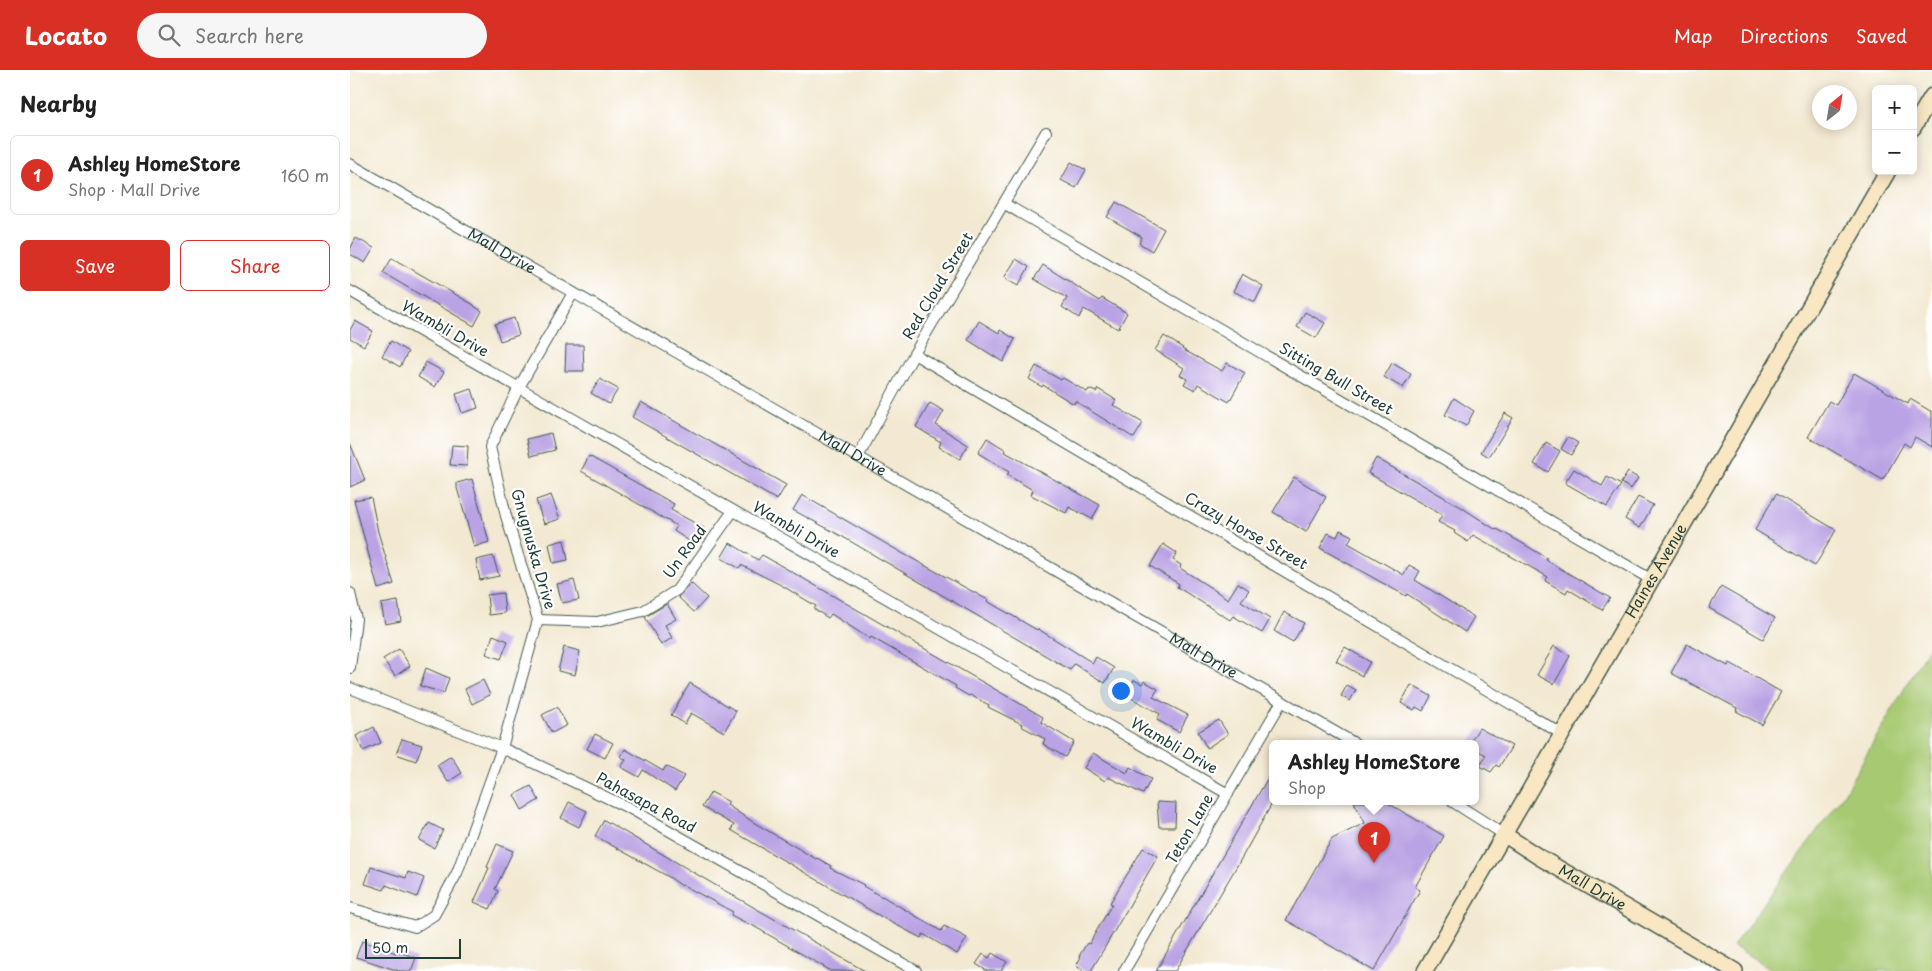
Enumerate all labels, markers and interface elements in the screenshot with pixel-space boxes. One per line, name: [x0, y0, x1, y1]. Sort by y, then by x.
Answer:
search box: [137, 13, 487, 58]
text: Locato: [25, 17, 107, 53]
icon: search: [155, 21, 183, 49]
text: Search here: [195, 21, 304, 49]
text: Map: [1674, 22, 1712, 49]
text: Directions: [1740, 22, 1828, 49]
text: Saved: [1856, 22, 1907, 49]
north arrow: [1812, 85, 1857, 130]
map controls: [1872, 85, 1917, 175]
button: +: [1872, 85, 1917, 130]
text: Nearby: [20, 87, 97, 119]
button: −: [1872, 130, 1917, 175]
text: Ashley HomeStore: [68, 149, 241, 177]
text: 1: [33, 163, 41, 187]
text: 160 m: [281, 163, 329, 187]
text: Shop · Mall Drive: [68, 177, 200, 201]
street label: Mall Drive: [464, 221, 541, 279]
street label: Red Cloud Street: [896, 227, 978, 343]
button: Save: [20, 240, 170, 291]
button: Share: [180, 240, 330, 291]
street label: Wambli Drive: [398, 293, 494, 362]
street label: Sitting Bull Street: [1275, 336, 1398, 420]
street label: Mall Drive: [815, 424, 892, 481]
street label: Crazy Horse Street: [1181, 485, 1313, 574]
street label: Gnugnuska Drive: [506, 486, 563, 612]
street label: Wambli Drive: [749, 494, 845, 563]
street label: Un Road: [656, 519, 711, 583]
street label: Haines Avenue: [1619, 519, 1692, 622]
street label: Mall Drive: [1166, 626, 1242, 683]
your location: [1108, 678, 1134, 704]
street label: Wambli Drive: [1127, 710, 1223, 779]
popup: [1269, 740, 1479, 805]
text: Ashley HomeStore: [1288, 747, 1460, 775]
street label: Pahasapa Road: [593, 766, 701, 838]
text: Shop: [1288, 775, 1326, 799]
street label: Teton Lane: [1159, 789, 1218, 868]
pin: 1: [1358, 822, 1390, 863]
street label: Mall Drive: [1555, 858, 1631, 915]
scale bar: [365, 936, 461, 959]
text: 50 m: [372, 937, 408, 958]

